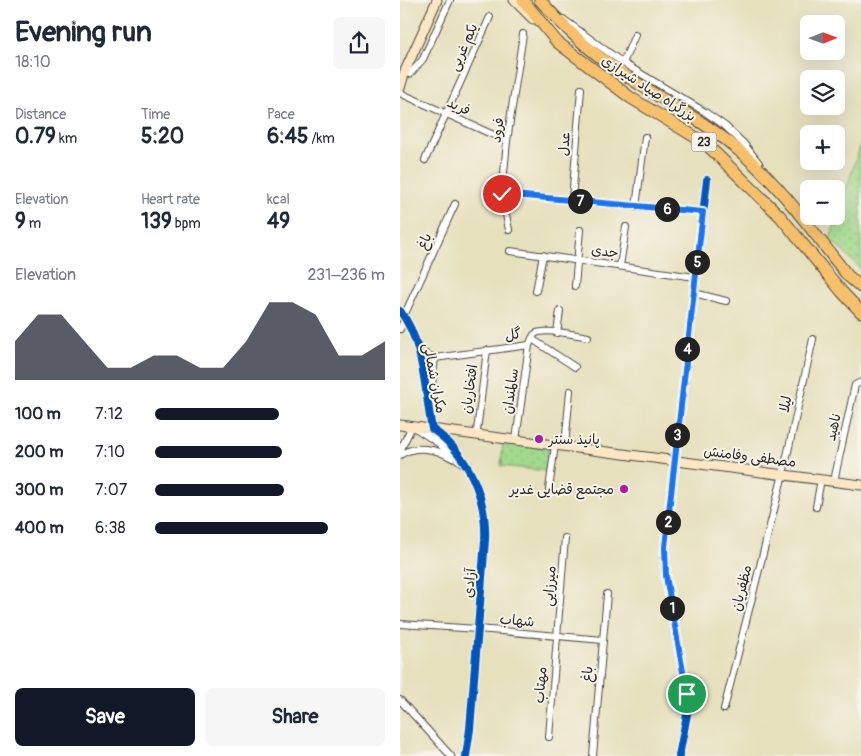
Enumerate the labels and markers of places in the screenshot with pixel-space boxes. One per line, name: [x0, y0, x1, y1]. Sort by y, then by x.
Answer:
pin: [481, 173, 523, 215]
pin: 7: [568, 188, 592, 214]
pin: 6: [654, 196, 680, 222]
pin: 5: [684, 250, 710, 274]
pin: 4: [674, 336, 700, 362]
pin: 3: [664, 422, 690, 448]
place label: پانیذ سنتر: [548, 431, 600, 449]
marker: پانیذ سنتر: [533, 433, 545, 445]
place label: مجتمع قضایی غدیر: [508, 481, 614, 500]
marker: مجتمع قضایی غدیر: [618, 483, 630, 495]
pin: 2: [656, 510, 680, 534]
pin: 1: [660, 596, 684, 620]
pin: [666, 673, 708, 715]

